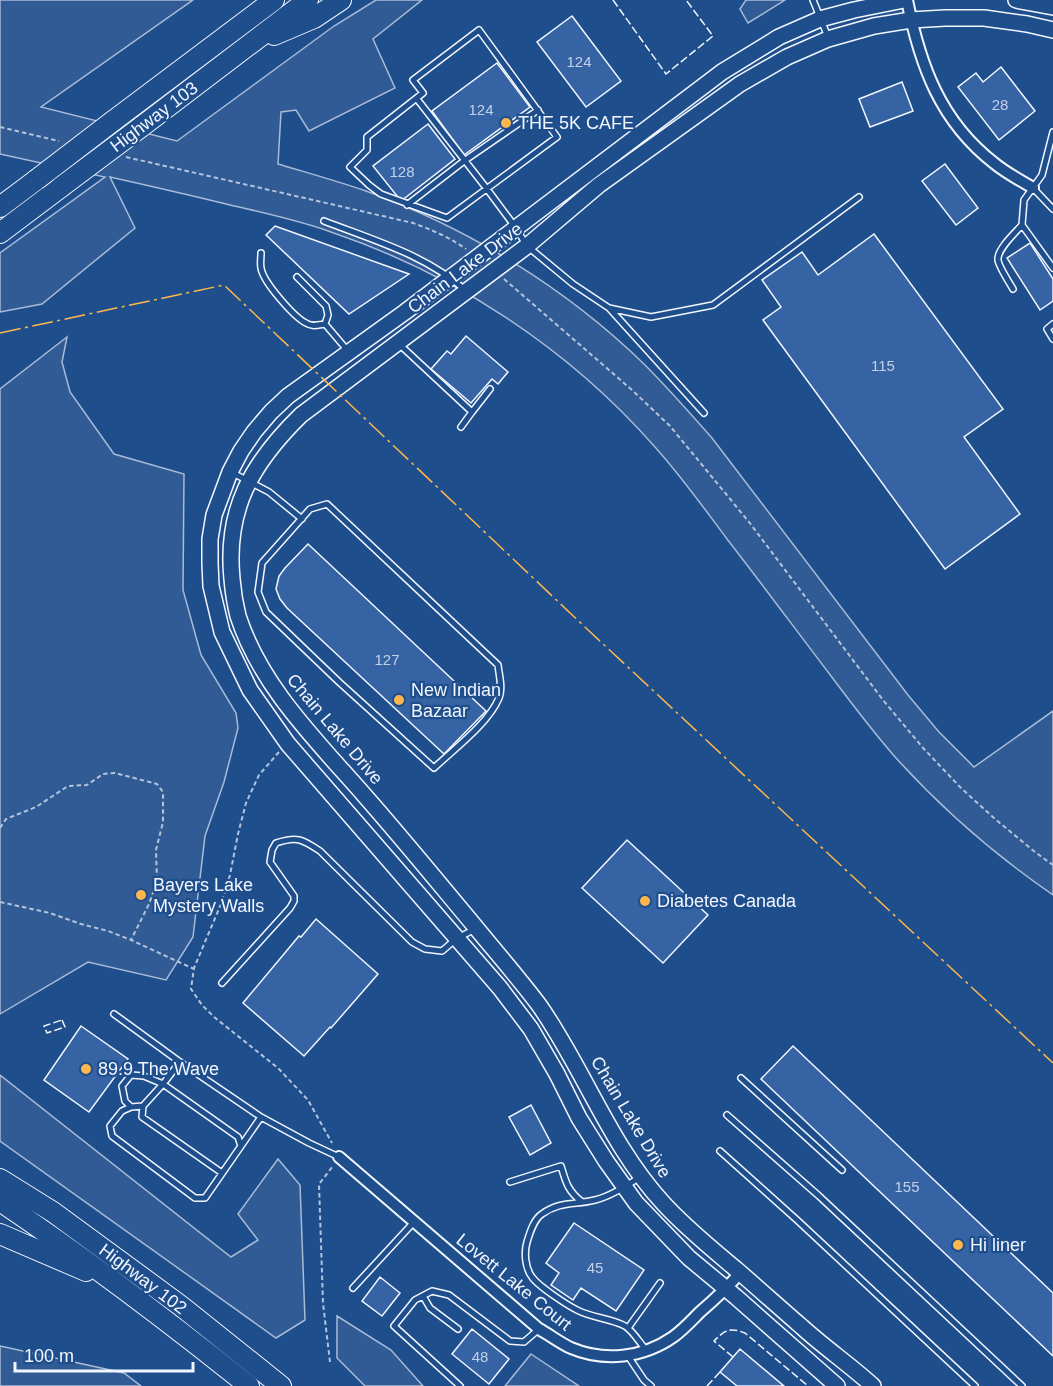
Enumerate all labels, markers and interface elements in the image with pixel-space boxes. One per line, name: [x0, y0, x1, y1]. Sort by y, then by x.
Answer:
house number: 124: [566, 53, 592, 70]
street label: Highway 103: [106, 78, 202, 156]
house number: 28: [992, 96, 1008, 113]
house number: 124: [468, 101, 494, 118]
place label: THE 5K CAFE: [518, 113, 634, 133]
marker: THE 5K CAFE: [499, 116, 513, 130]
house number: 128: [389, 163, 415, 180]
street label: Chain Lake Drive: [404, 218, 526, 318]
house number: 115: [871, 357, 895, 374]
house number: 127: [374, 651, 400, 668]
street label: Chain Lake Drive: [283, 670, 387, 788]
place label: New Indian Bazaar: [411, 680, 501, 721]
marker: New Indian Bazaar: [392, 693, 406, 707]
place label: Bayers Lake Mystery Walls: [153, 875, 264, 916]
marker: Bayers Lake Mystery Walls: [134, 888, 148, 902]
place label: Diabetes Canada: [657, 891, 797, 911]
marker: Diabetes Canada: [638, 894, 652, 908]
street label: Chain Lake Drive: [587, 1053, 675, 1181]
place label: 89.9 The Wave: [98, 1059, 219, 1079]
marker: 89.9 The Wave: [79, 1062, 93, 1076]
house number: 155: [894, 1178, 920, 1195]
street label: Lovett Lake Court: [452, 1230, 576, 1334]
place label: Hi liner: [970, 1235, 1026, 1255]
marker: Hi liner: [951, 1238, 965, 1252]
street label: Highway 102: [95, 1240, 191, 1318]
house number: 45: [587, 1259, 603, 1276]
scale bar: [15, 1335, 194, 1373]
text: 100 m: [24, 1346, 74, 1366]
house number: 48: [472, 1348, 488, 1365]

